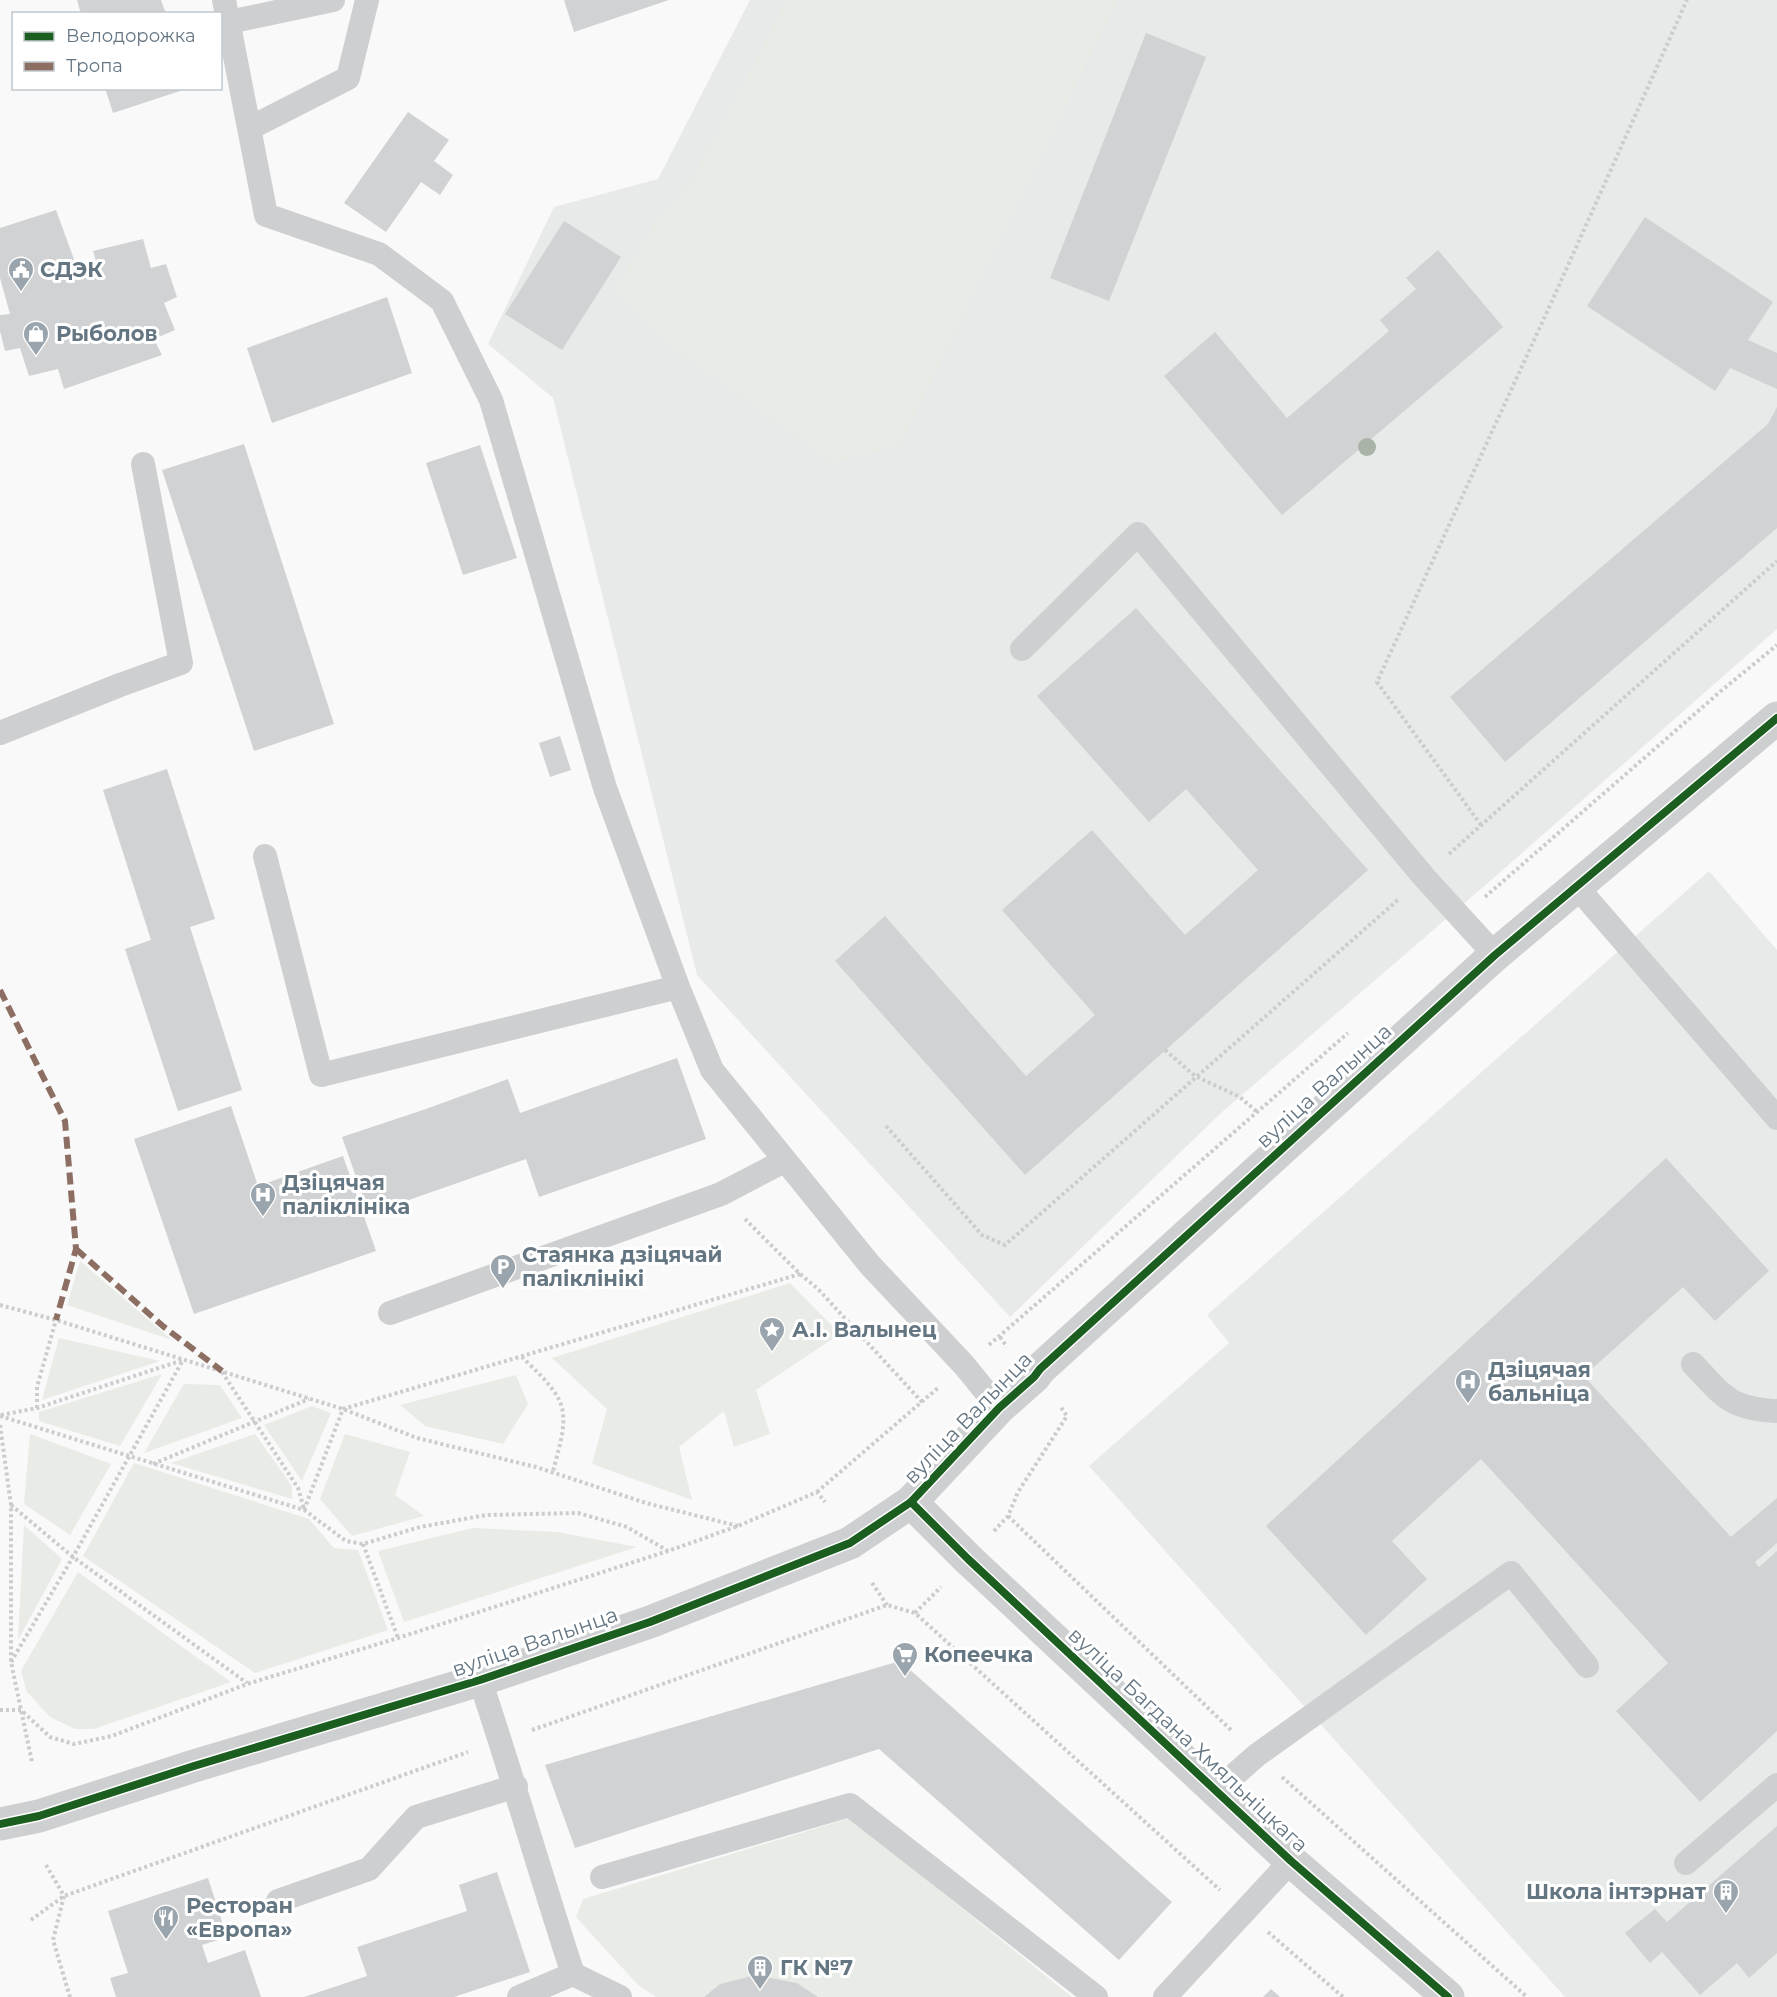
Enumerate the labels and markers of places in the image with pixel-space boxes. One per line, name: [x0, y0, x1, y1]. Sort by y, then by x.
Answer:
public building icon: СДЭК: [6, 255, 36, 293]
place label: СДЭК: [40, 257, 103, 282]
shop icon: Рыболов: [21, 319, 51, 357]
place label: Рыболов: [56, 321, 158, 346]
place label: Дзіцячая паліклініка: [282, 1170, 410, 1219]
hospital icon: Дзіцячая паліклініка: [248, 1180, 278, 1218]
place label: Стаянка дзіцячай паліклінікі: [522, 1242, 722, 1291]
parking icon: Стаянка дзіцячай паліклінікі: [488, 1252, 518, 1290]
place icon: А.І. Валынец: [757, 1315, 787, 1353]
place label: А.І. Валынец: [792, 1317, 937, 1342]
place label: Дзіцячая бальніца: [1488, 1357, 1591, 1406]
hospital icon: Дзіцячая бальніца: [1453, 1367, 1483, 1405]
supermarket icon: Копеечка: [890, 1640, 920, 1678]
place label: Копеечка: [924, 1642, 1033, 1667]
building icon: Школа інтэрнат: [1711, 1877, 1741, 1915]
place label: Школа інтэрнат: [1526, 1879, 1707, 1904]
place label: Ресторан «Европа»: [186, 1893, 293, 1942]
restaurant icon: Ресторан «Европа»: [151, 1903, 181, 1941]
building icon: ГК №7: [745, 1953, 775, 1991]
place label: ГК №7: [780, 1955, 853, 1980]

